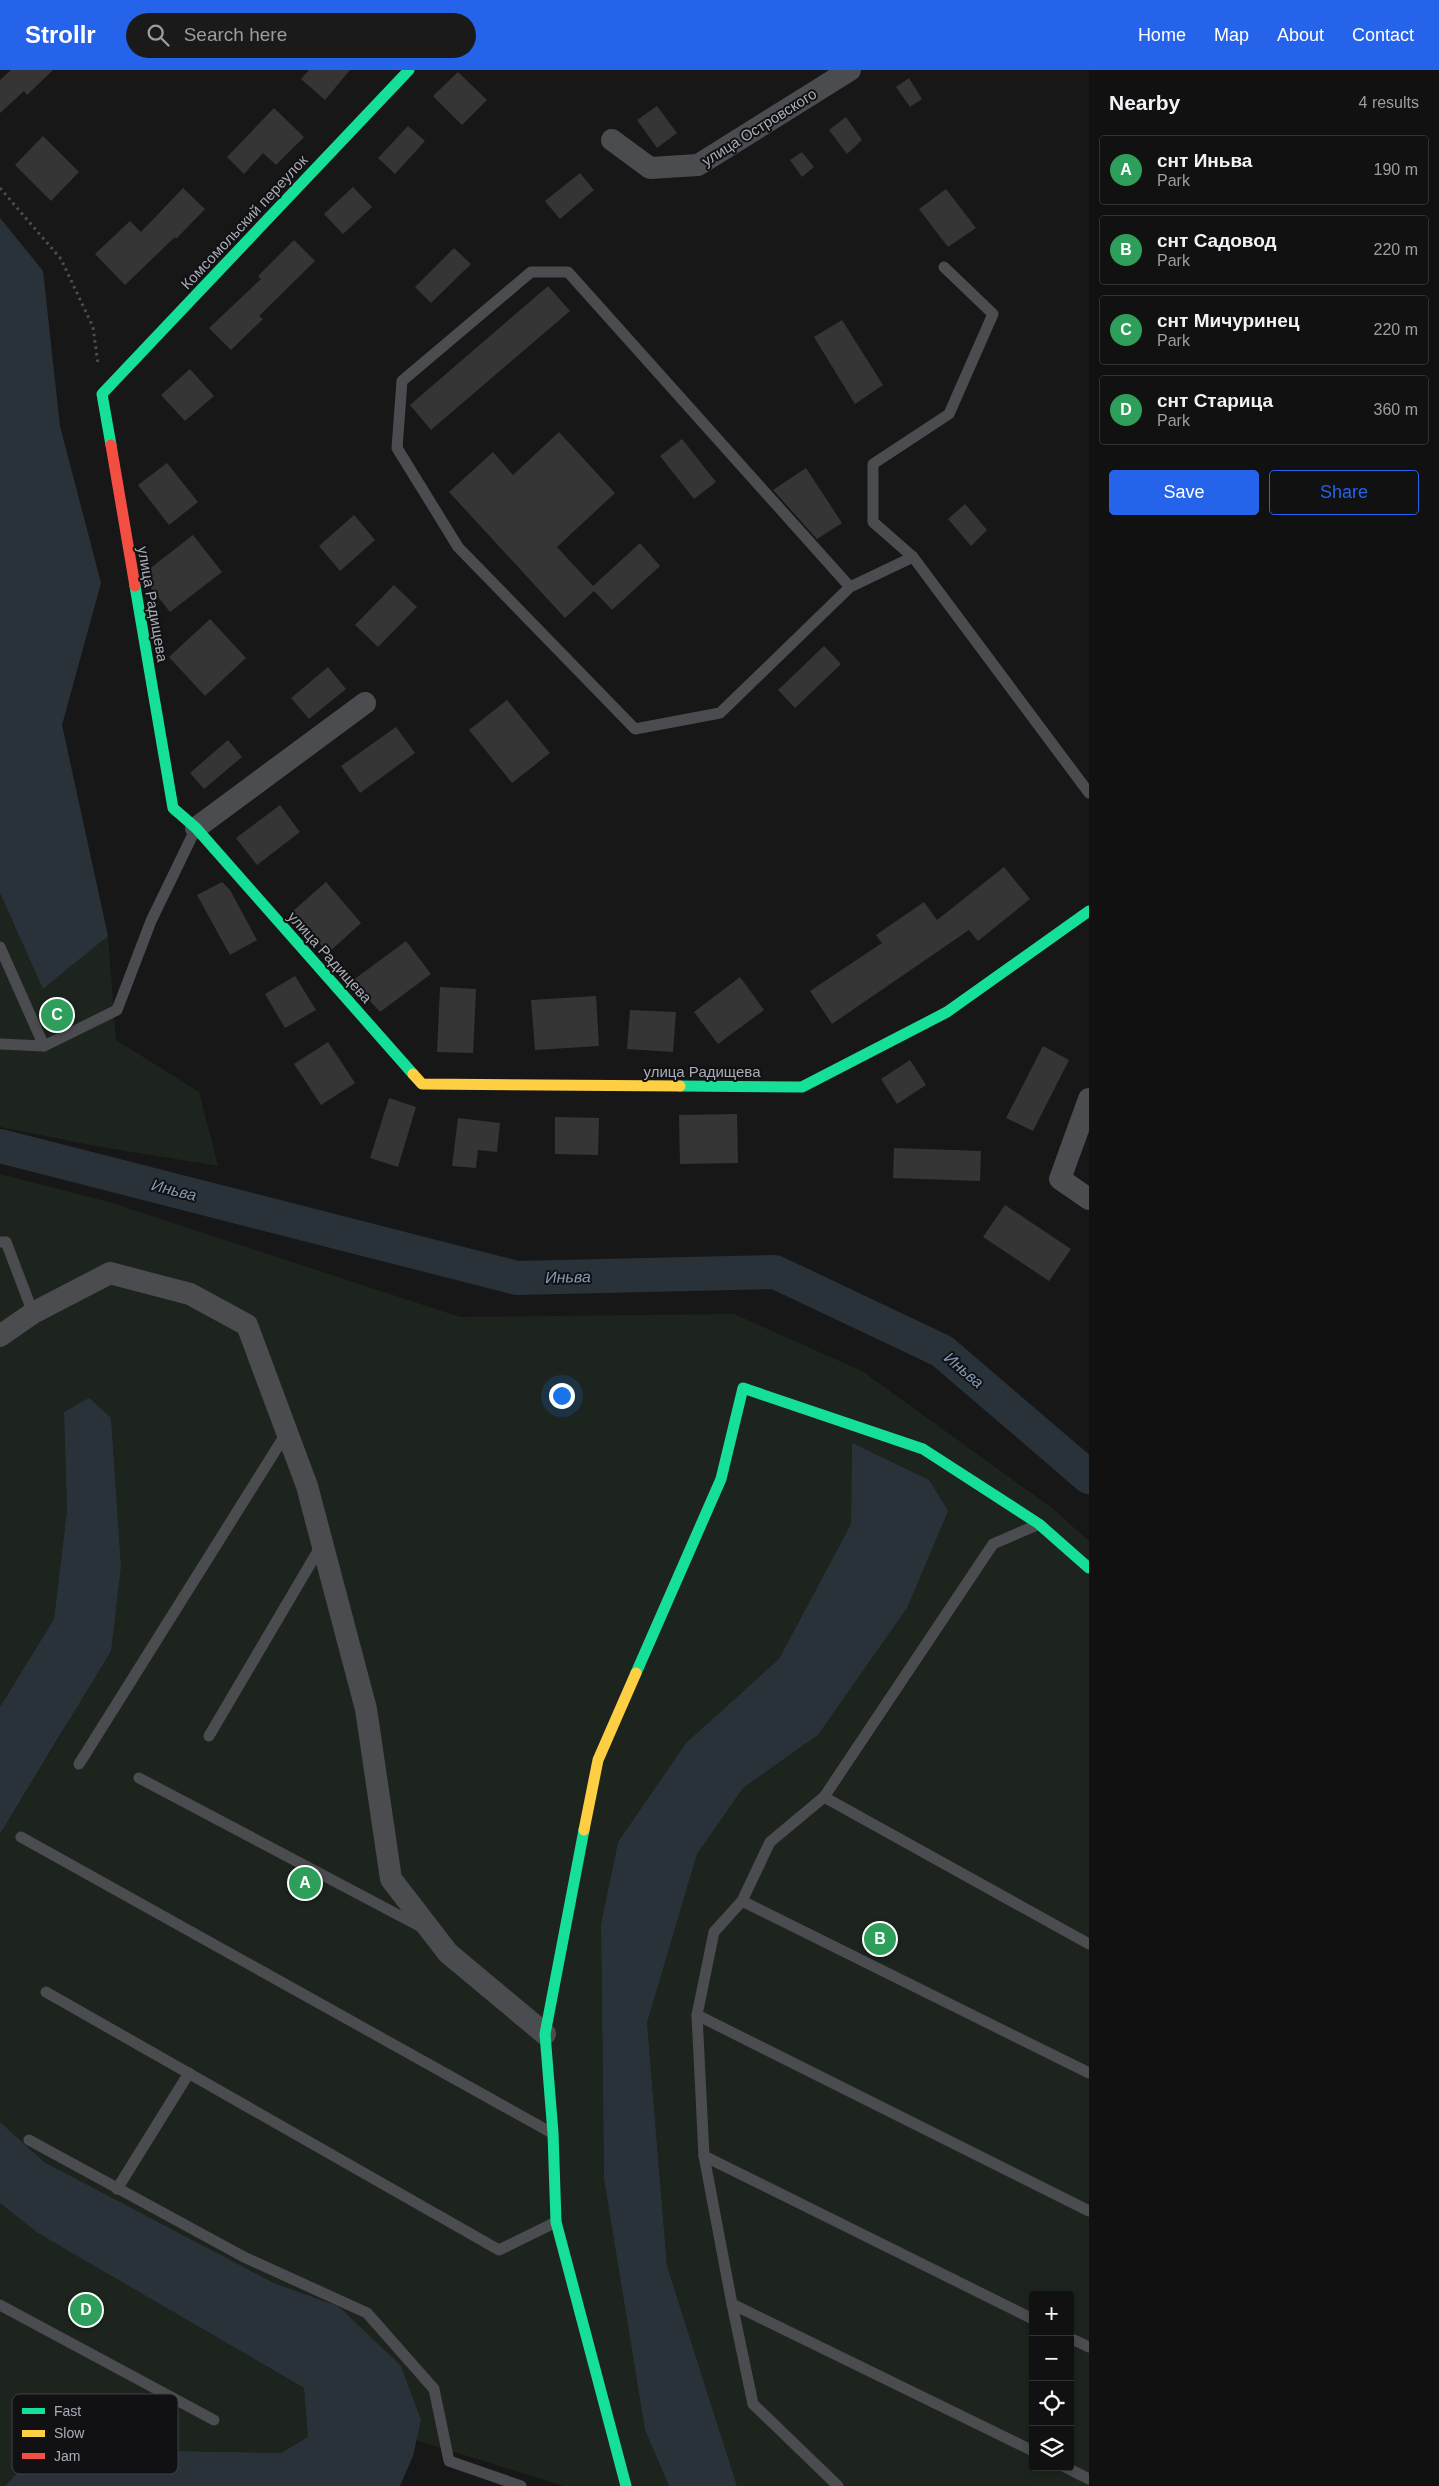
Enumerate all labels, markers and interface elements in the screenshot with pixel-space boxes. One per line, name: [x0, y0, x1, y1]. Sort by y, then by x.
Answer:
search box: [126, 13, 476, 58]
text: Strollr: [25, 21, 96, 48]
icon: search: [144, 21, 172, 49]
text: Search here: [184, 24, 287, 45]
text: Home: [1138, 25, 1186, 45]
text: Map: [1214, 25, 1249, 45]
text: About: [1277, 25, 1324, 45]
text: Contact: [1352, 25, 1414, 45]
street label: улица Островского: [699, 85, 819, 169]
text: Nearby: [1109, 91, 1180, 114]
text: 4 results: [1359, 94, 1419, 111]
text: снт Иньва: [1157, 150, 1252, 171]
street label: Комсомольский переулок: [177, 151, 311, 293]
text: A: [1120, 161, 1132, 178]
text: 190 m: [1374, 161, 1418, 178]
text: Park: [1157, 172, 1190, 189]
text: снт Садовод: [1157, 230, 1277, 251]
text: B: [1120, 241, 1132, 258]
text: 220 m: [1374, 241, 1418, 258]
text: Park: [1157, 252, 1190, 269]
text: снт Мичуринец: [1157, 310, 1300, 331]
text: C: [1120, 321, 1132, 338]
text: 220 m: [1374, 321, 1418, 338]
text: Park: [1157, 332, 1190, 349]
text: снт Старица: [1157, 390, 1273, 411]
text: D: [1120, 401, 1132, 418]
text: 360 m: [1374, 401, 1418, 418]
text: Park: [1157, 412, 1190, 429]
button: Save: [1109, 470, 1259, 515]
button: Share: [1269, 470, 1419, 515]
street label: улица Радищева: [134, 545, 172, 664]
street label: улица Радищева: [285, 908, 376, 1007]
pin: C: [41, 996, 73, 1034]
street label: улица Радищева: [643, 1063, 761, 1080]
water label: Иньва: [150, 1176, 198, 1204]
water label: Иньва: [545, 1268, 591, 1286]
water label: Иньва: [941, 1349, 987, 1391]
your location: [549, 1383, 575, 1409]
pin: A: [289, 1864, 321, 1902]
pin: B: [864, 1920, 896, 1958]
pin: D: [70, 2291, 102, 2329]
map controls: [1029, 2291, 1074, 2471]
button: +: [1029, 2291, 1074, 2336]
button: −: [1029, 2336, 1074, 2381]
button: locate: [1029, 2381, 1074, 2426]
legend: [12, 2394, 178, 2474]
text: Fast: [54, 2403, 81, 2419]
text: Slow: [54, 2425, 85, 2441]
button: layers: [1029, 2426, 1074, 2471]
text: Jam: [54, 2448, 80, 2464]

